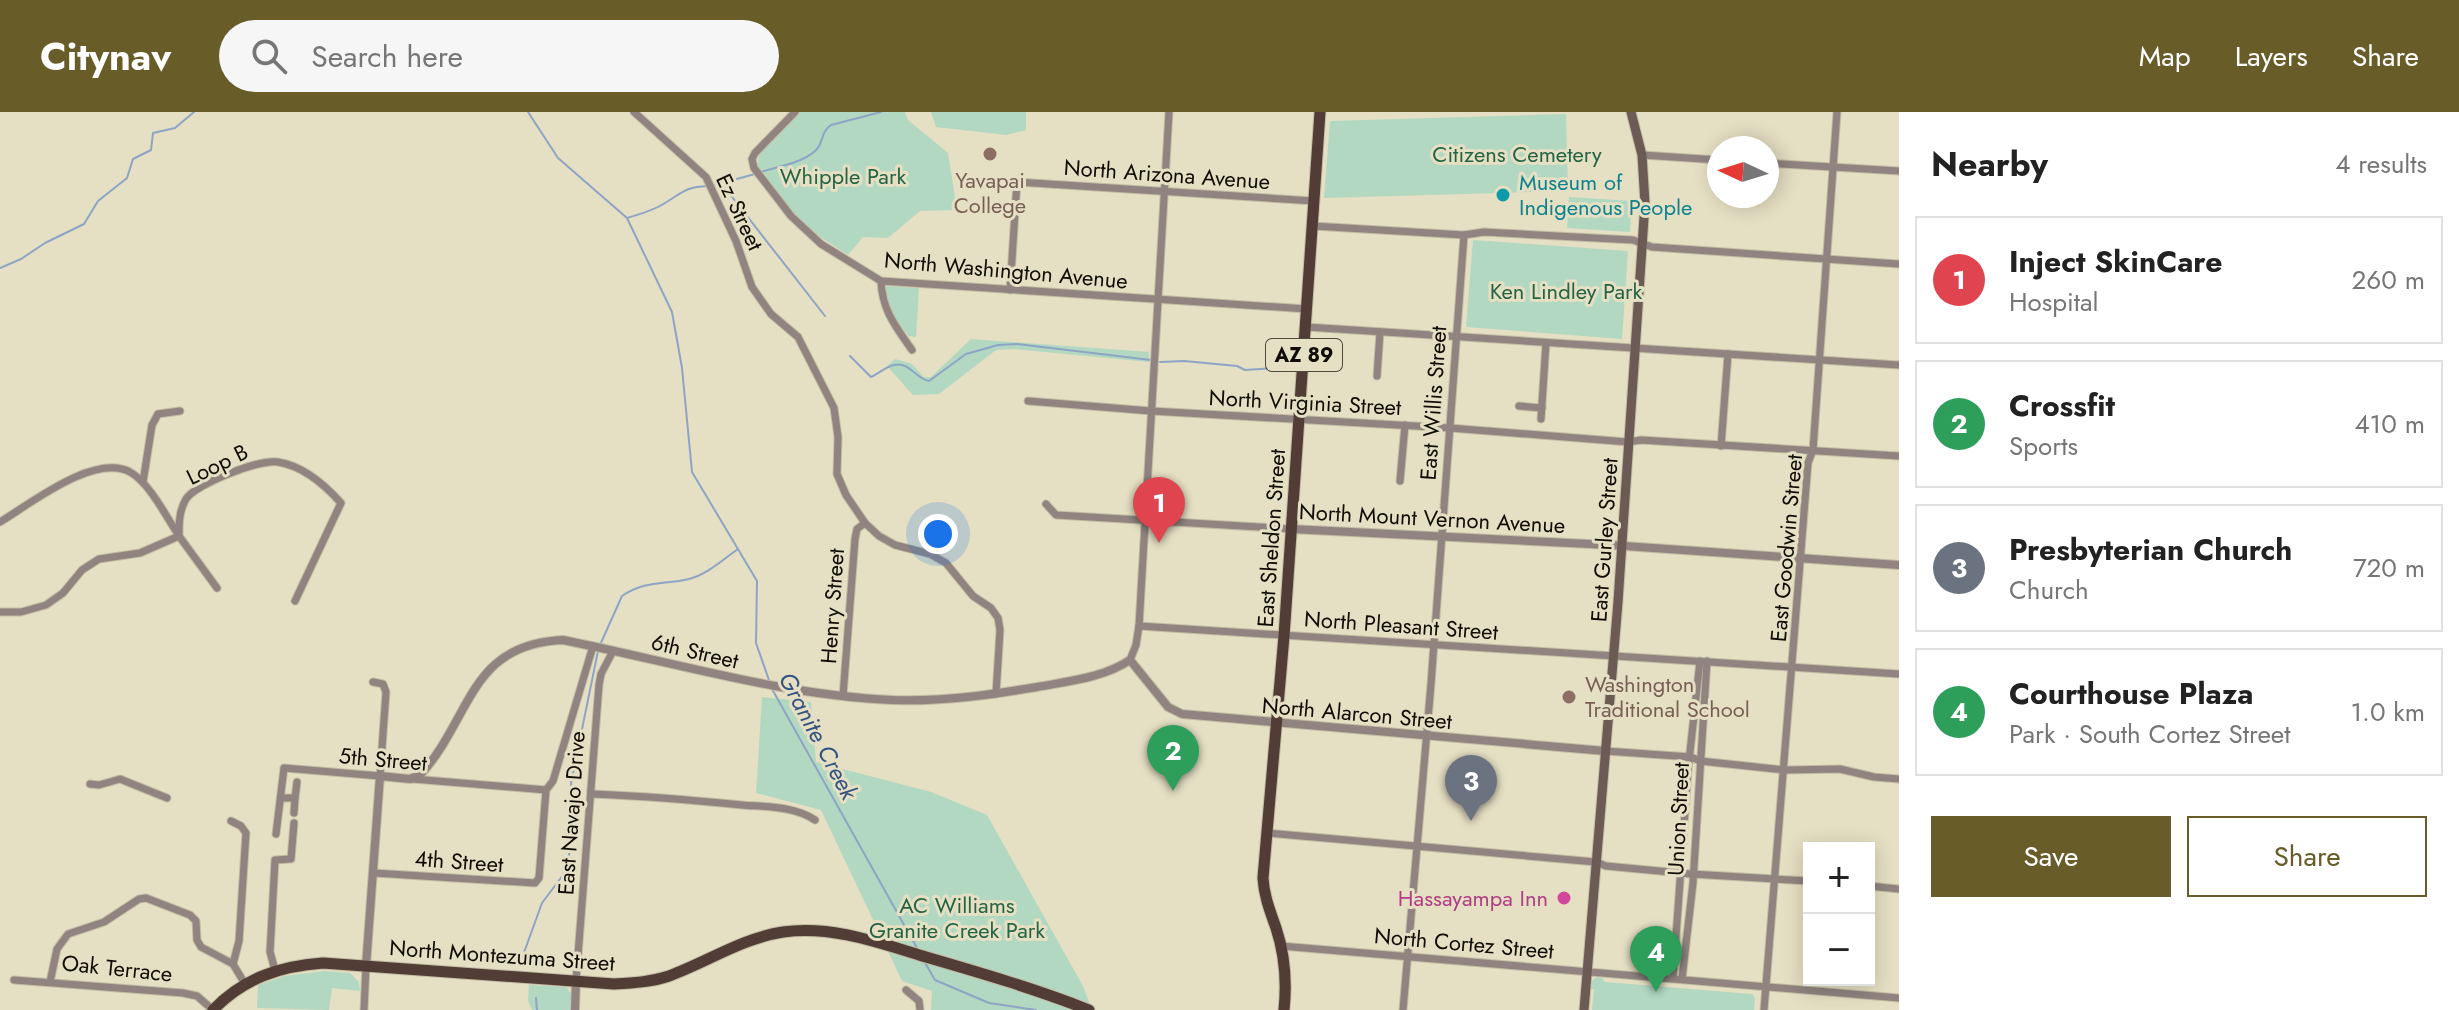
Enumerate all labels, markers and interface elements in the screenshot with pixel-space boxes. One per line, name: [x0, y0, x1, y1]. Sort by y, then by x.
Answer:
search box: [219, 20, 779, 92]
text: Citynav: [40, 29, 171, 84]
icon: search: [247, 34, 291, 78]
text: Search here: [311, 35, 463, 78]
text: Map: [2139, 36, 2191, 77]
text: Layers: [2235, 36, 2308, 77]
text: Share: [2352, 36, 2419, 77]
north arrow: [1707, 136, 1779, 208]
park label: Citizens Cemetery: [1432, 138, 1602, 170]
text: Nearby: [1931, 140, 2048, 189]
marker: Yavapai College: [981, 145, 999, 163]
text: 4 results: [2335, 145, 2427, 183]
street label: North Arizona Avenue: [1063, 151, 1271, 197]
park label: Whipple Park: [780, 160, 906, 192]
place label: Yavapai College: [954, 164, 1026, 221]
place label: Museum of Indigenous People: [1519, 166, 1692, 223]
street label: Ez Street: [708, 168, 772, 256]
marker: Museum of Indigenous People: [1494, 186, 1512, 204]
text: Inject SkinCare: [2009, 240, 2222, 283]
street label: North Washington Avenue: [883, 243, 1129, 297]
text: 1: [1952, 261, 1966, 299]
text: 260 m: [2352, 261, 2425, 299]
park label: Ken Lindley Park: [1490, 275, 1643, 307]
text: Hospital: [2009, 283, 2099, 321]
street label: East Willis Street: [1412, 324, 1454, 481]
road number: AZ 89: [1266, 339, 1342, 371]
street label: North Virginia Street: [1208, 381, 1403, 423]
text: Crossfit: [2009, 384, 2115, 427]
text: 2: [1950, 405, 1968, 443]
text: 410 m: [2354, 405, 2425, 443]
text: Sports: [2009, 427, 2078, 465]
street label: Loop B: [181, 435, 253, 493]
street label: East Sheldon Street: [1249, 447, 1293, 628]
street label: East Goodwin Street: [1762, 452, 1810, 643]
street label: East Gurley Street: [1582, 456, 1626, 623]
pin: 1: [1133, 477, 1185, 543]
street label: North Mount Vernon Avenue: [1298, 495, 1566, 541]
your location: [918, 514, 958, 554]
text: Presbyterian Church: [2009, 528, 2292, 571]
street label: Henry Street: [812, 547, 852, 665]
text: 3: [1951, 549, 1967, 587]
text: 720 m: [2353, 549, 2425, 587]
text: Church: [2009, 571, 2089, 609]
street label: North Pleasant Street: [1303, 602, 1500, 648]
street label: 6th Street: [648, 625, 742, 677]
water label: Granite Creek: [770, 666, 868, 807]
place label: Washington Traditional School: [1585, 668, 1750, 725]
text: Courthouse Plaza: [2009, 672, 2254, 715]
marker: Washington Traditional School: [1560, 688, 1578, 706]
street label: North Alarcon Street: [1261, 689, 1454, 737]
text: 4: [1950, 693, 1968, 731]
text: 1.0 km: [2350, 693, 2425, 731]
text: Park · South Cortez Street: [2009, 715, 2290, 753]
pin: 2: [1147, 725, 1199, 791]
street label: East Navajo Drive: [549, 730, 593, 896]
street label: 5th Street: [338, 739, 429, 779]
pin: 3: [1445, 755, 1497, 821]
street label: Union Street: [1659, 761, 1697, 877]
button: Save: [1931, 816, 2171, 897]
button: Share: [2187, 816, 2427, 897]
street label: 4th Street: [414, 842, 505, 880]
map controls: [1803, 842, 1875, 986]
button: +: [1803, 842, 1875, 914]
place label: Hassayampa Inn: [1398, 882, 1548, 914]
park label: AC Williams Granite Creek Park: [869, 889, 1045, 946]
marker: Hassayampa Inn: [1555, 889, 1573, 907]
button: −: [1803, 914, 1875, 986]
street label: North Cortez Street: [1373, 919, 1556, 967]
pin: 4: [1630, 926, 1682, 992]
street label: North Montezuma Street: [388, 931, 617, 979]
street label: Oak Terrace: [60, 946, 174, 990]

